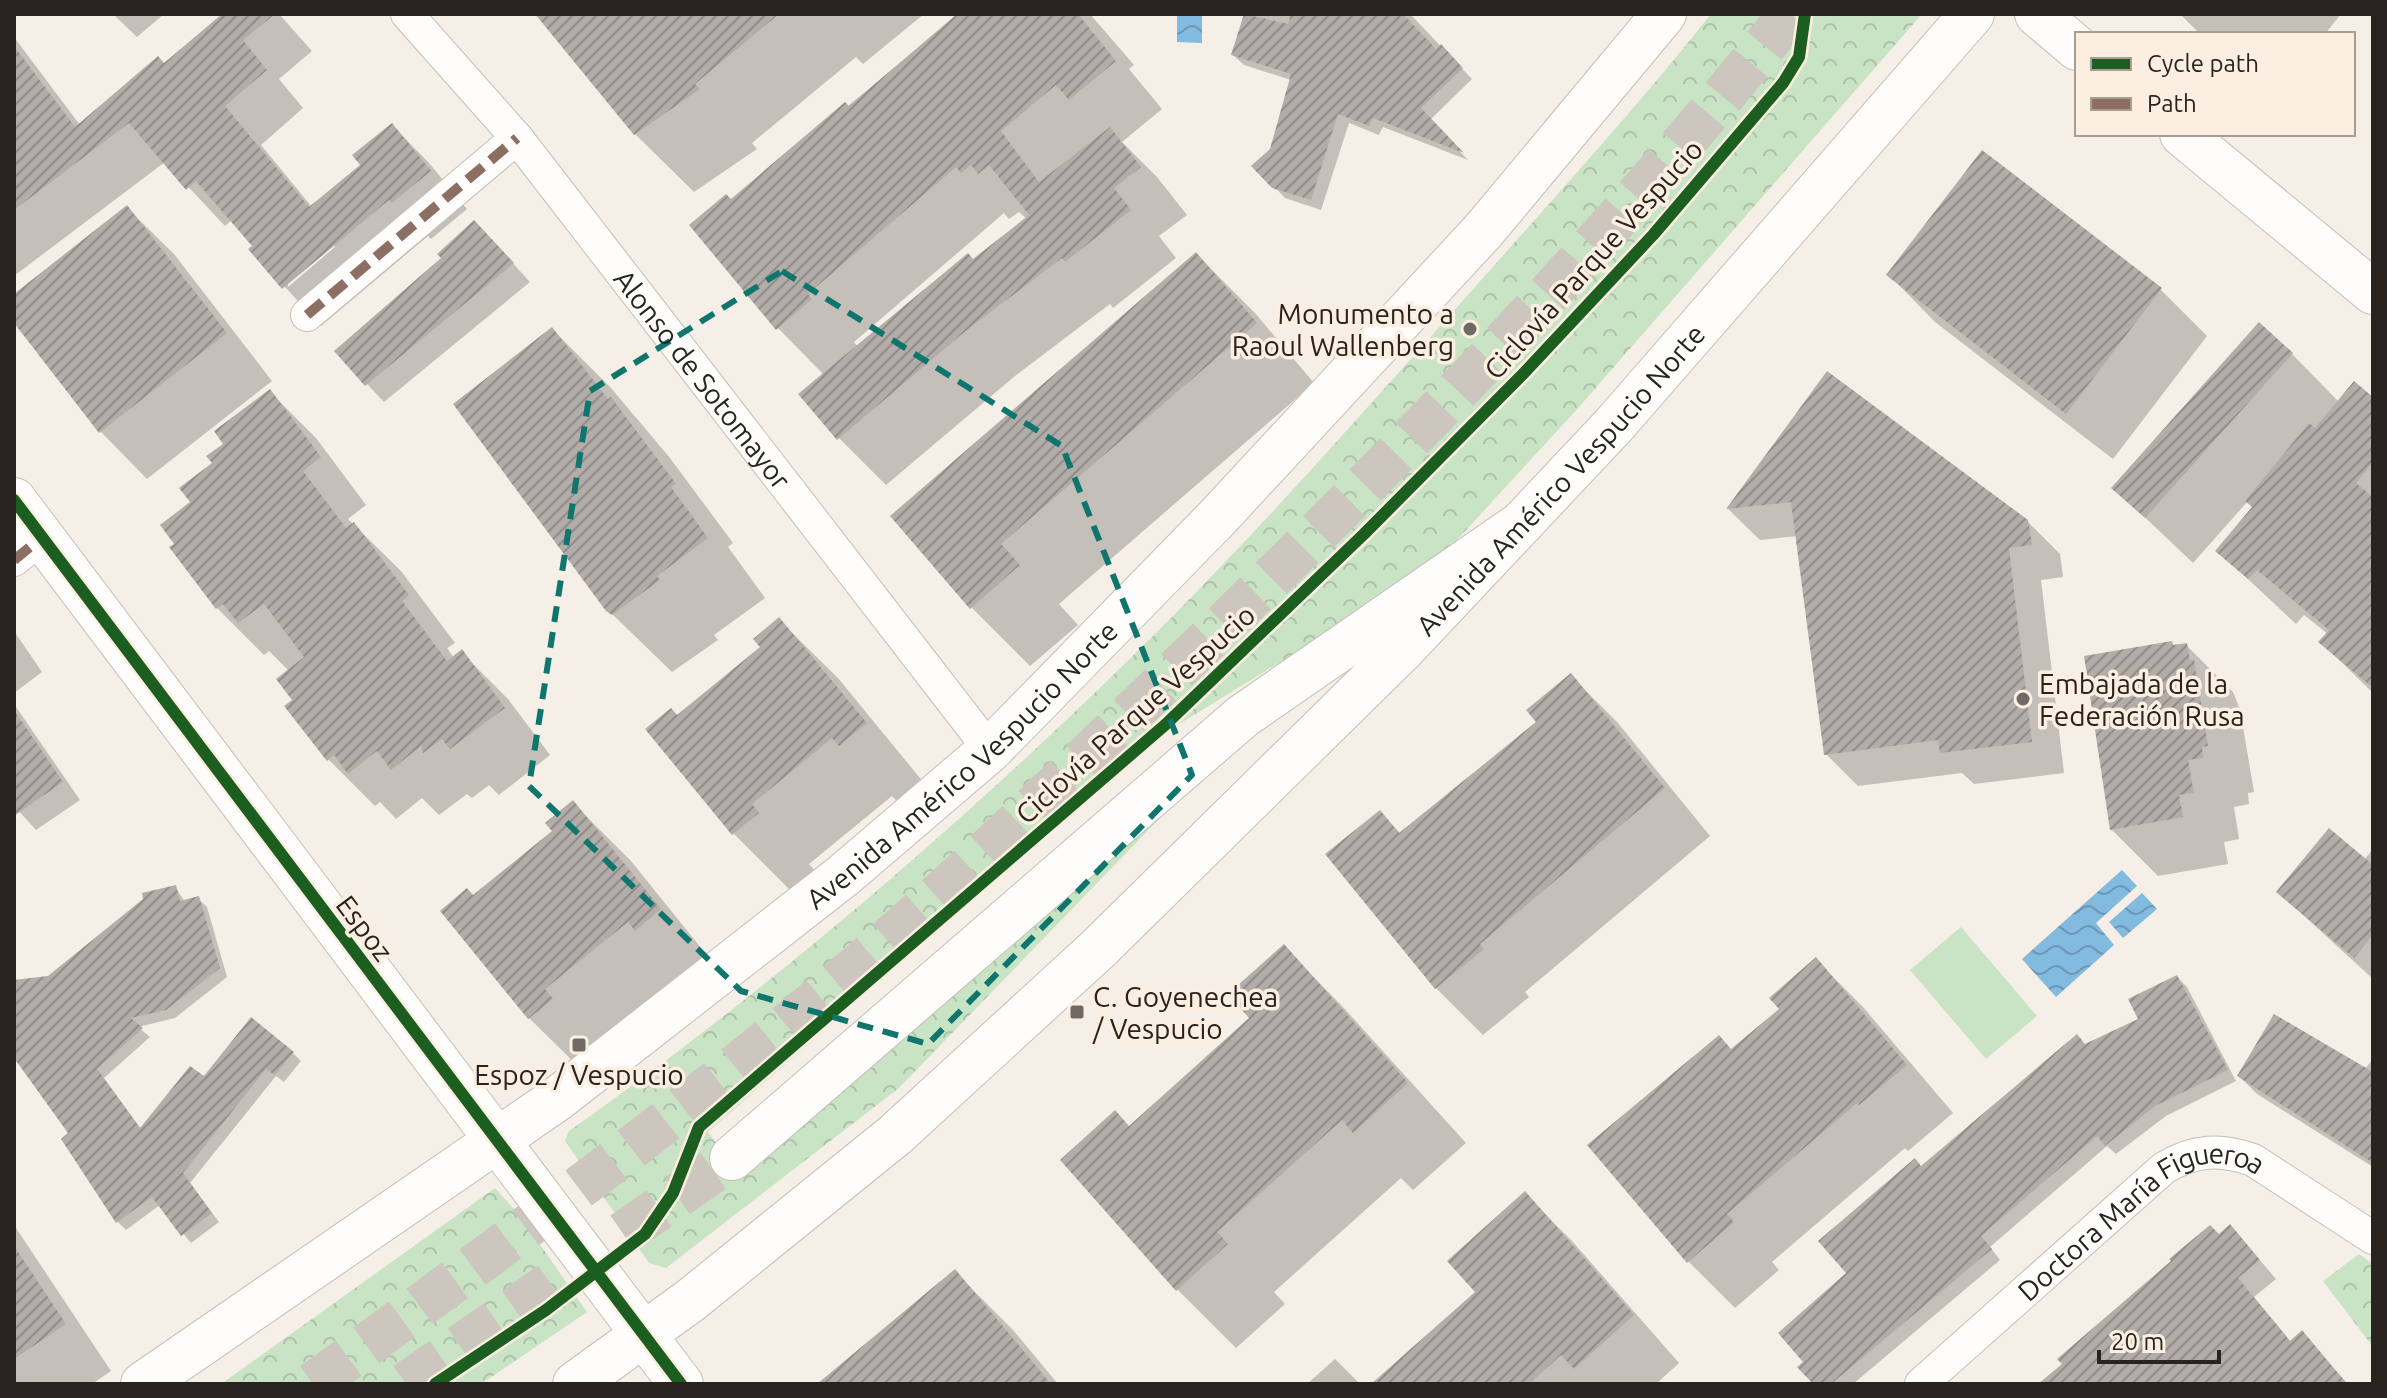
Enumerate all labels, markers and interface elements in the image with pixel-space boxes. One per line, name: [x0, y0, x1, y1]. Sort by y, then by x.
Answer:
legend: [2075, 32, 2355, 136]
text: Cycle path: [2147, 50, 2259, 77]
text: Path: [2147, 90, 2197, 117]
street label: Ciclovía Parque Vespucio: [1478, 133, 1708, 385]
street label: Alonso de Sotomayor: [609, 263, 798, 495]
place label: Monumento a Raoul Wallenberg: [1232, 298, 1454, 361]
street label: Avenida Américo Vespucio Norte: [1409, 318, 1710, 641]
marker: Monumento a Raoul Wallenberg: [1461, 320, 1479, 338]
street label: Ciclovía Parque Vespucio: [1009, 599, 1261, 829]
street label: Avenida Américo Vespucio Norte: [800, 614, 1123, 914]
place label: Embajada de la Federación Rusa: [2039, 668, 2245, 731]
marker: Embajada de la Federación Rusa: [2014, 690, 2032, 708]
street label: Espoz: [331, 889, 399, 967]
place label: C. Goyenechea / Vespucio: [1092, 981, 1278, 1044]
marker: C. Goyenechea / Vespucio: [1068, 1003, 1086, 1021]
marker: Espoz / Vespucio: [570, 1036, 588, 1054]
place label: Espoz / Vespucio: [474, 1059, 684, 1090]
street label: Doctora María Figueroa: [2011, 1137, 2271, 1306]
scale bar: [2099, 1314, 2219, 1364]
text: 20 m: [2111, 1328, 2164, 1355]

